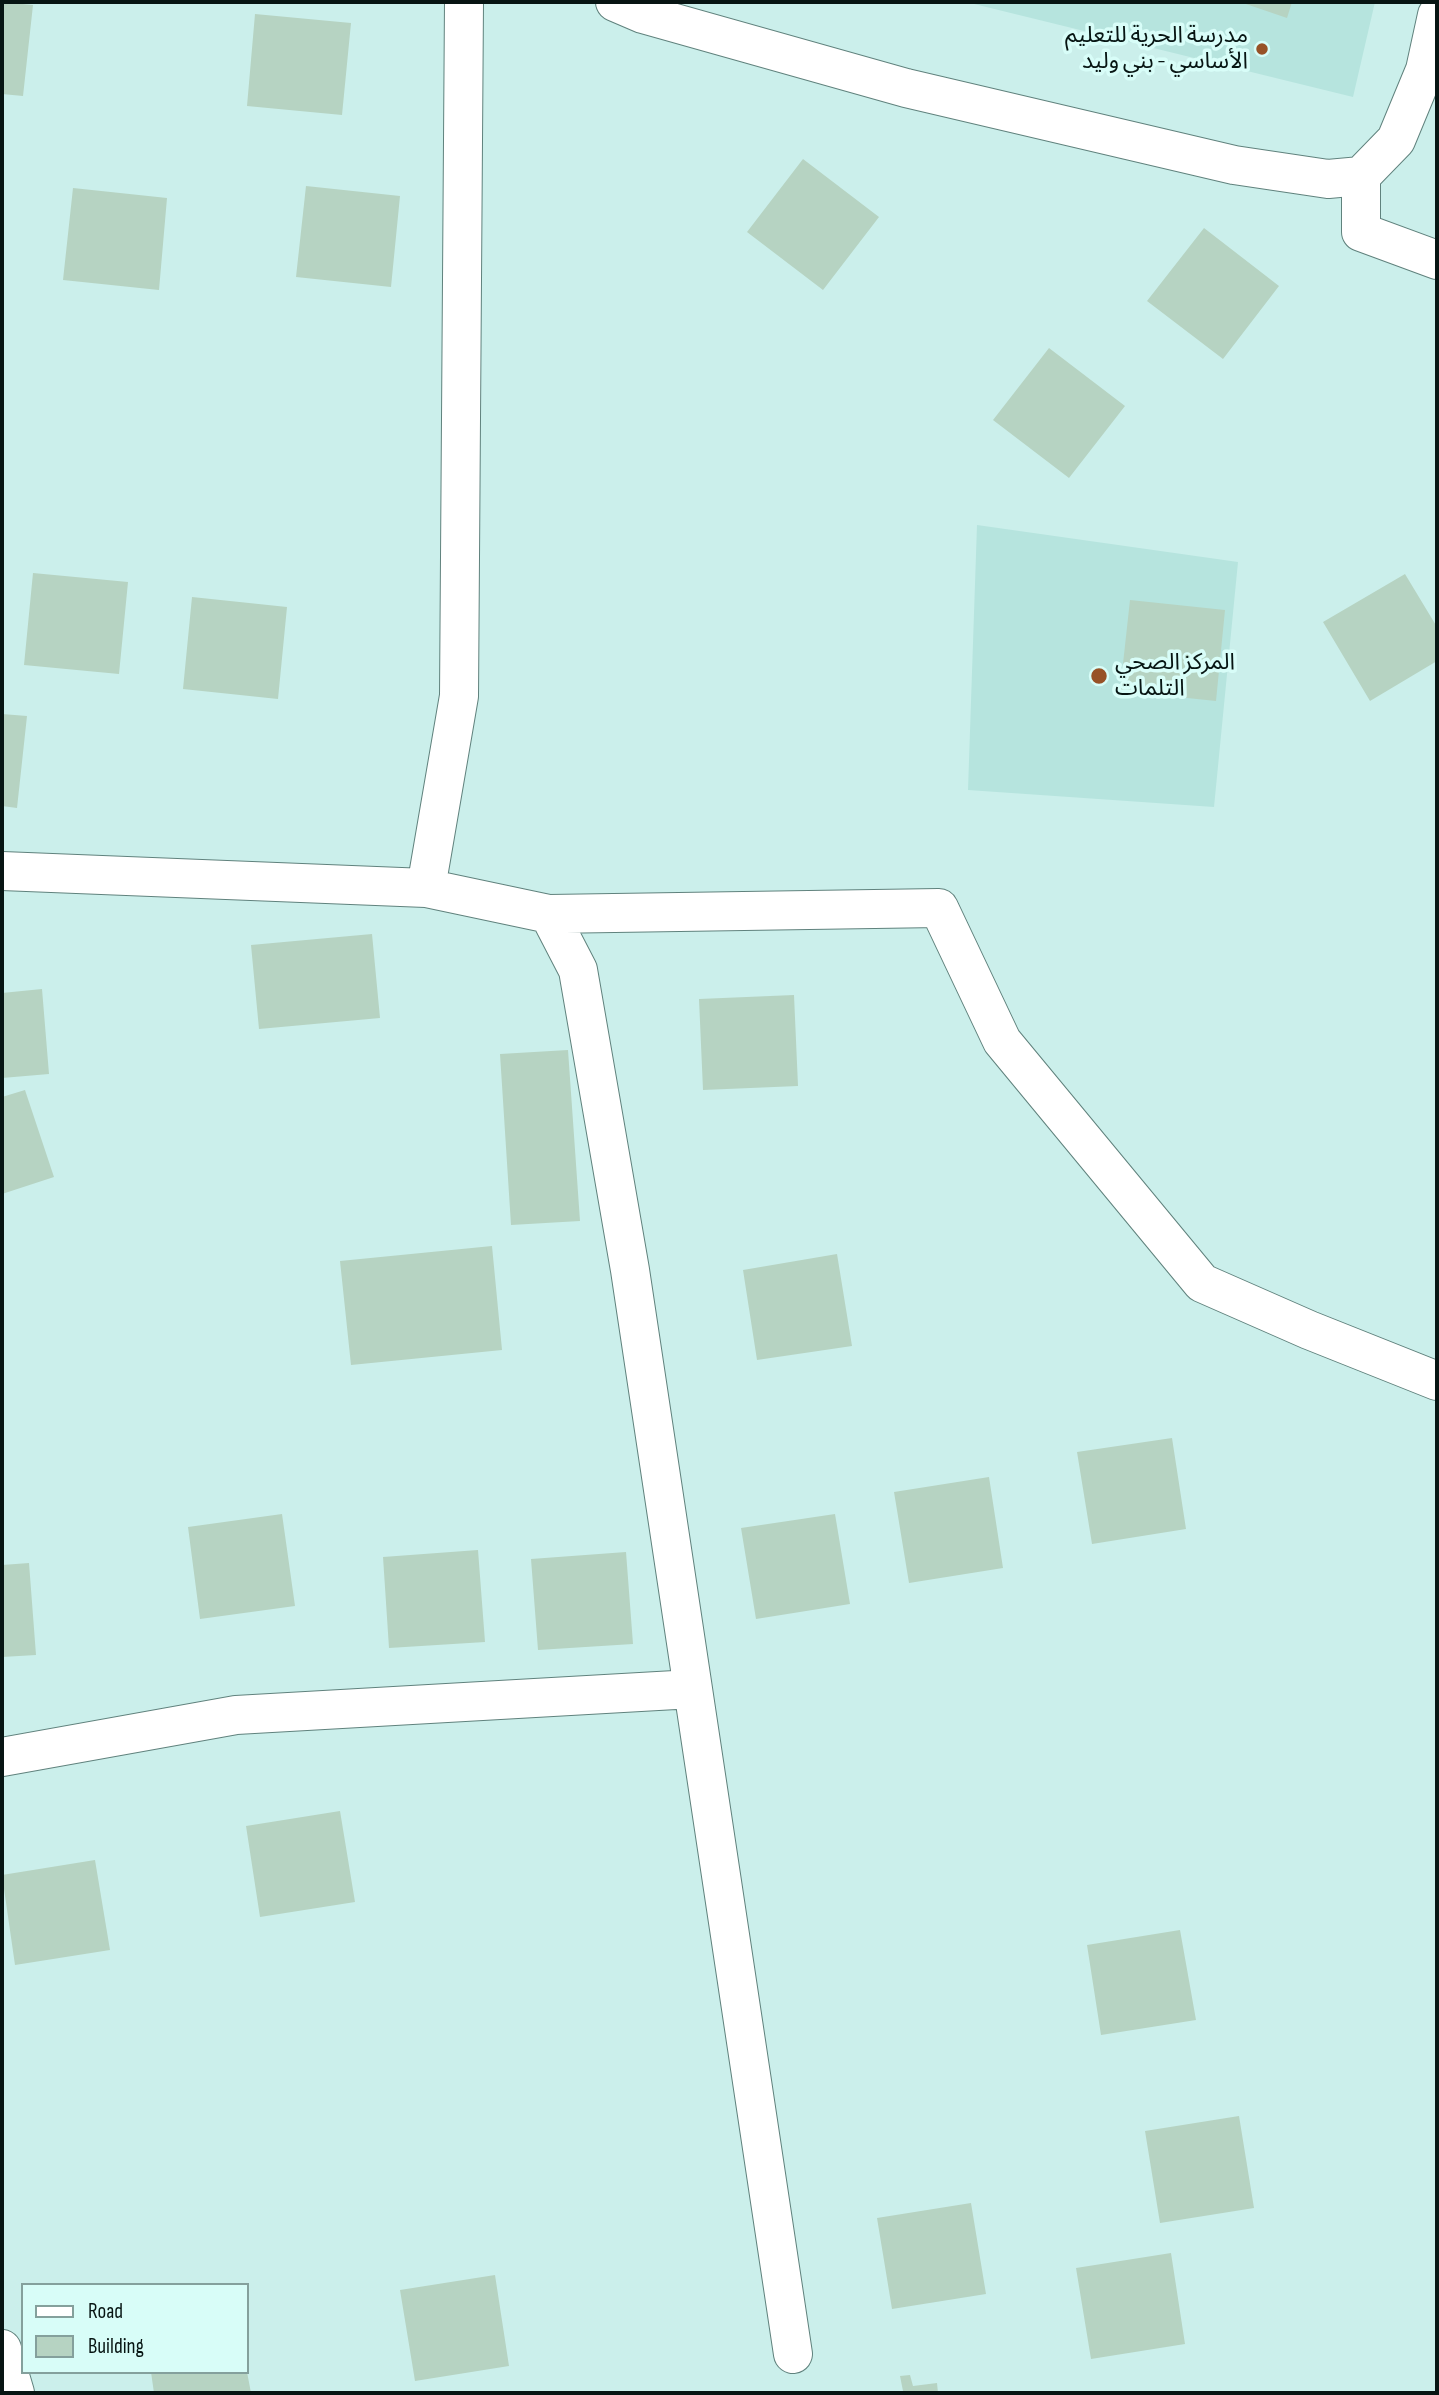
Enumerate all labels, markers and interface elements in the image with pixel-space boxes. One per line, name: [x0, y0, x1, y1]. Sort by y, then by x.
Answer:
place label: مدرسة الحرية للتعليم الأساسي - بني وليد: [1065, 22, 1248, 76]
marker: مدرسة الحرية للتعليم الأساسي - بني وليد: [1254, 41, 1270, 57]
place label: المركز الصحي التلمات: [1115, 649, 1235, 703]
marker: المركز الصحي التلمات: [1089, 666, 1109, 686]
legend: [21, 2283, 248, 2374]
text: Road: [88, 2299, 123, 2324]
text: Building: [88, 2334, 144, 2359]

